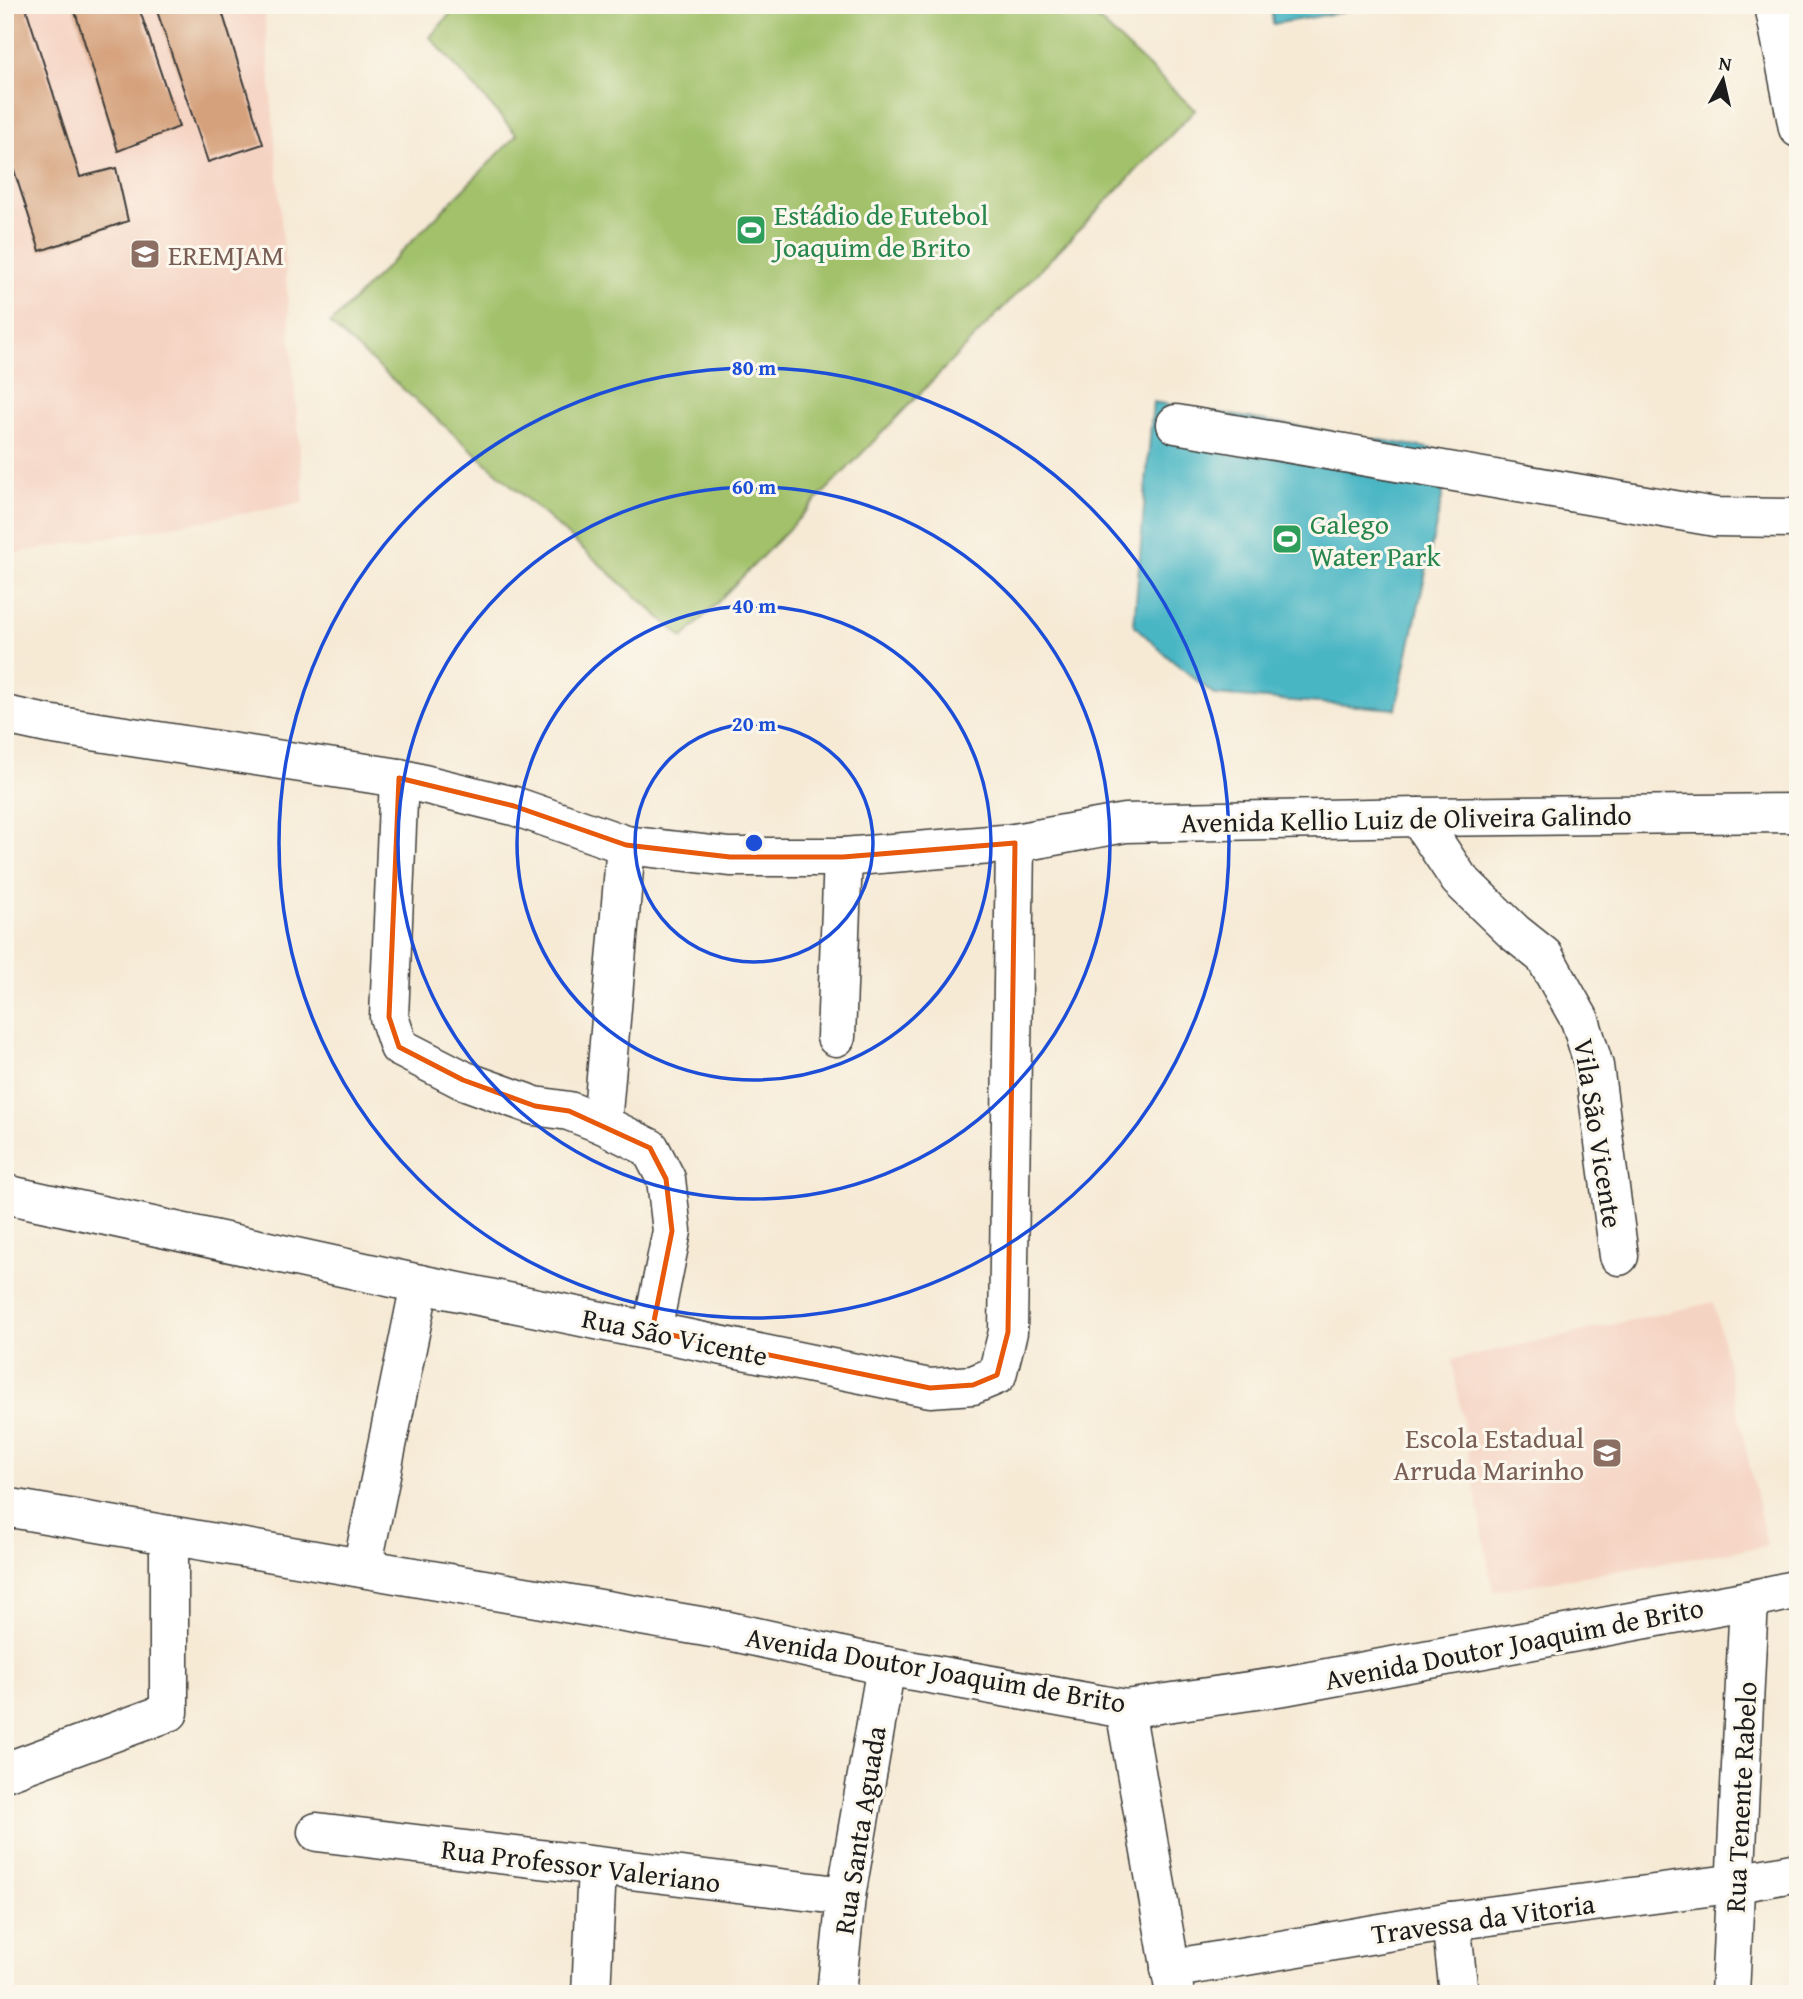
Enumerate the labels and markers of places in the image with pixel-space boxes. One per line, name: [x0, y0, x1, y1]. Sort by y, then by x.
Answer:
place label: Estádio de Futebol Joaquim de Brito: [771, 194, 989, 267]
sports icon: Estádio de Futebol Joaquim de Brito: [734, 213, 768, 247]
place label: EREMJAM: [168, 234, 284, 275]
school or university icon: EREMJAM: [128, 237, 162, 271]
place label: Galego Water Park: [1310, 503, 1441, 576]
sports icon: Galego Water Park: [1270, 522, 1304, 556]
centre of rings: [742, 831, 766, 855]
place label: Escola Estadual Arruda Marinho: [1393, 1417, 1584, 1490]
school or university icon: Escola Estadual Arruda Marinho: [1590, 1436, 1624, 1470]

